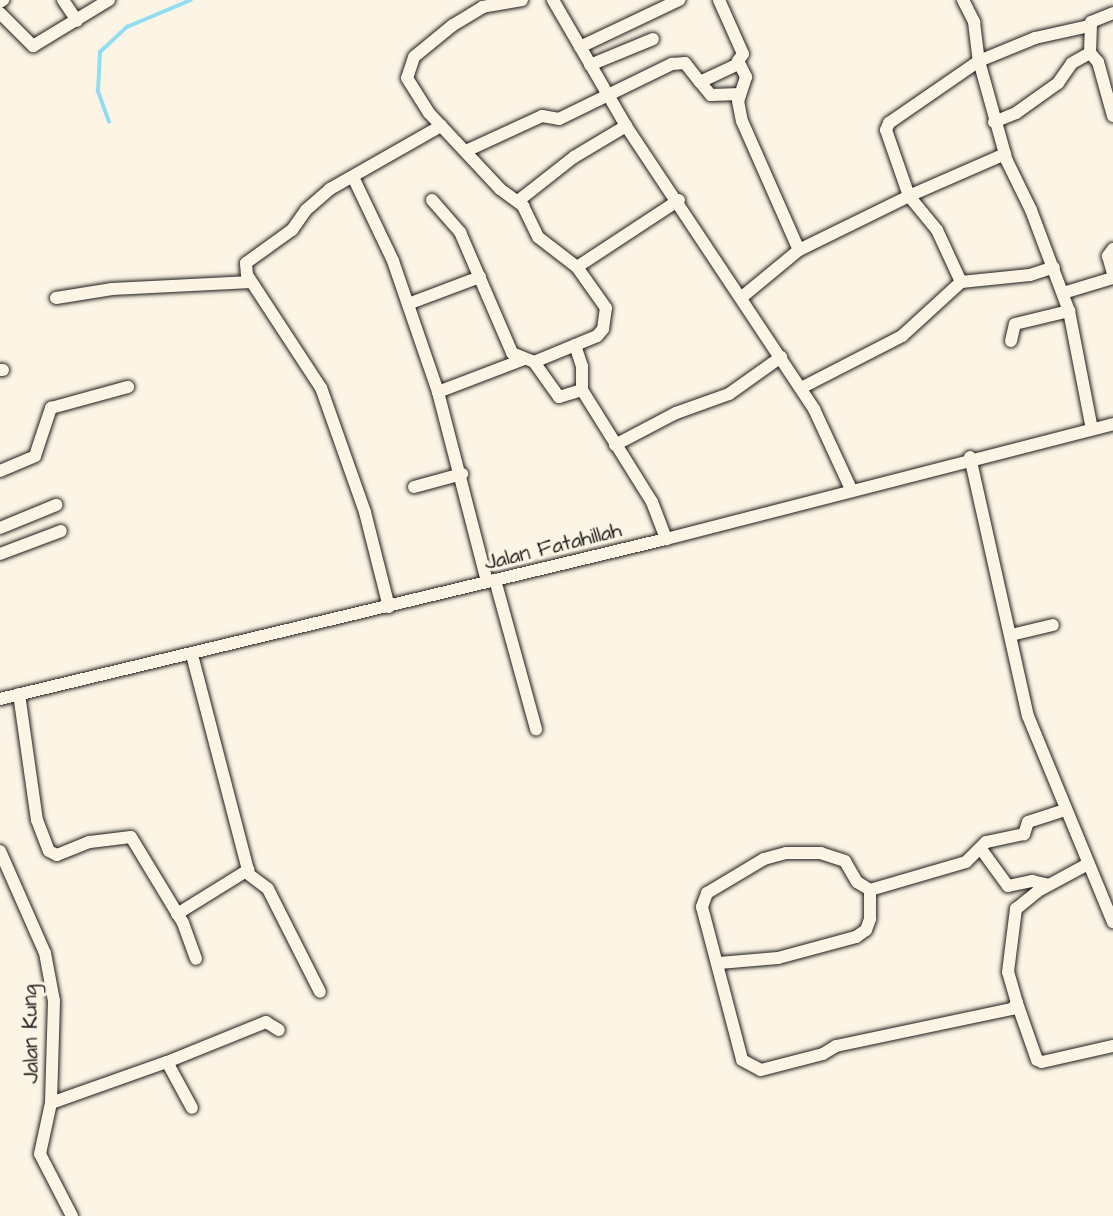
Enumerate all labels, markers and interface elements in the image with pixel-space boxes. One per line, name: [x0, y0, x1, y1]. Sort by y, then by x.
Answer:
street label: Jalan Fatahillah: [482, 518, 624, 576]
street label: Jalan Kung: [18, 984, 44, 1084]

